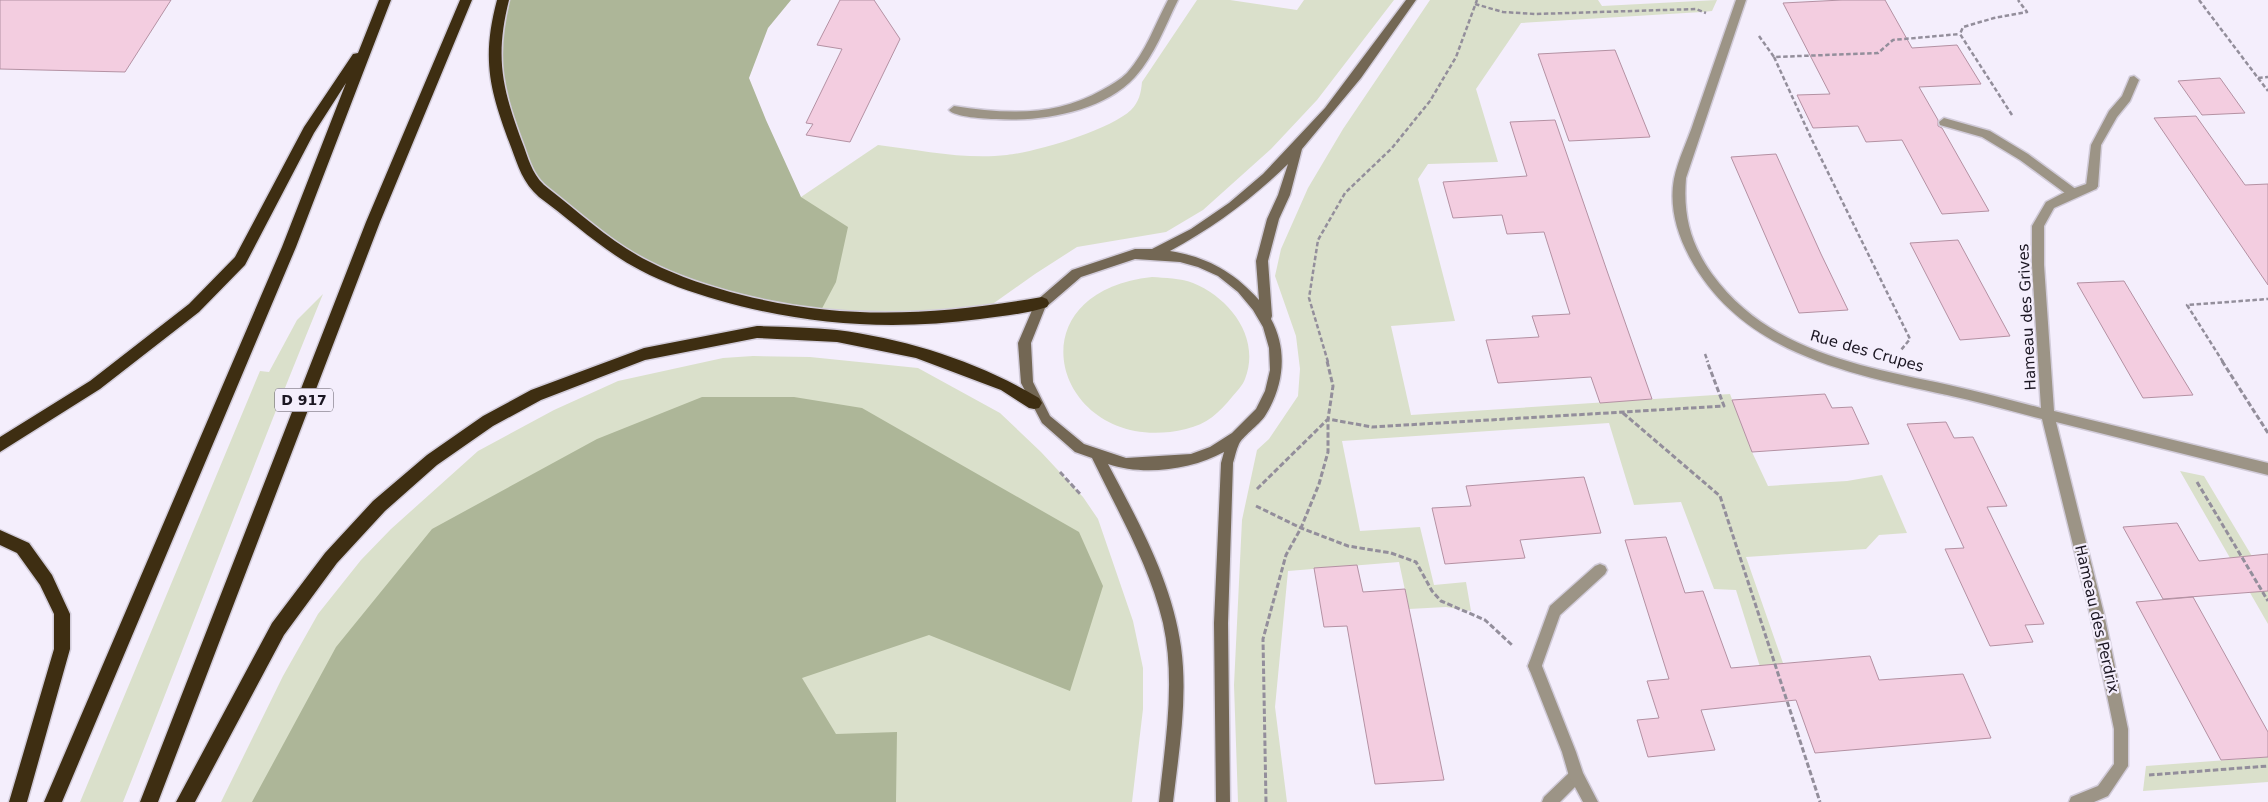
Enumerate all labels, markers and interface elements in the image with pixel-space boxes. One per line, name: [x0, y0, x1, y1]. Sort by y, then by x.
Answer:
street label: Hameau des Grives: [2014, 243, 2040, 391]
street label: Rue des Crupes: [1808, 326, 1926, 376]
road number: D 917: [275, 388, 333, 412]
street label: Hameau des Perdrix: [2071, 543, 2123, 695]

